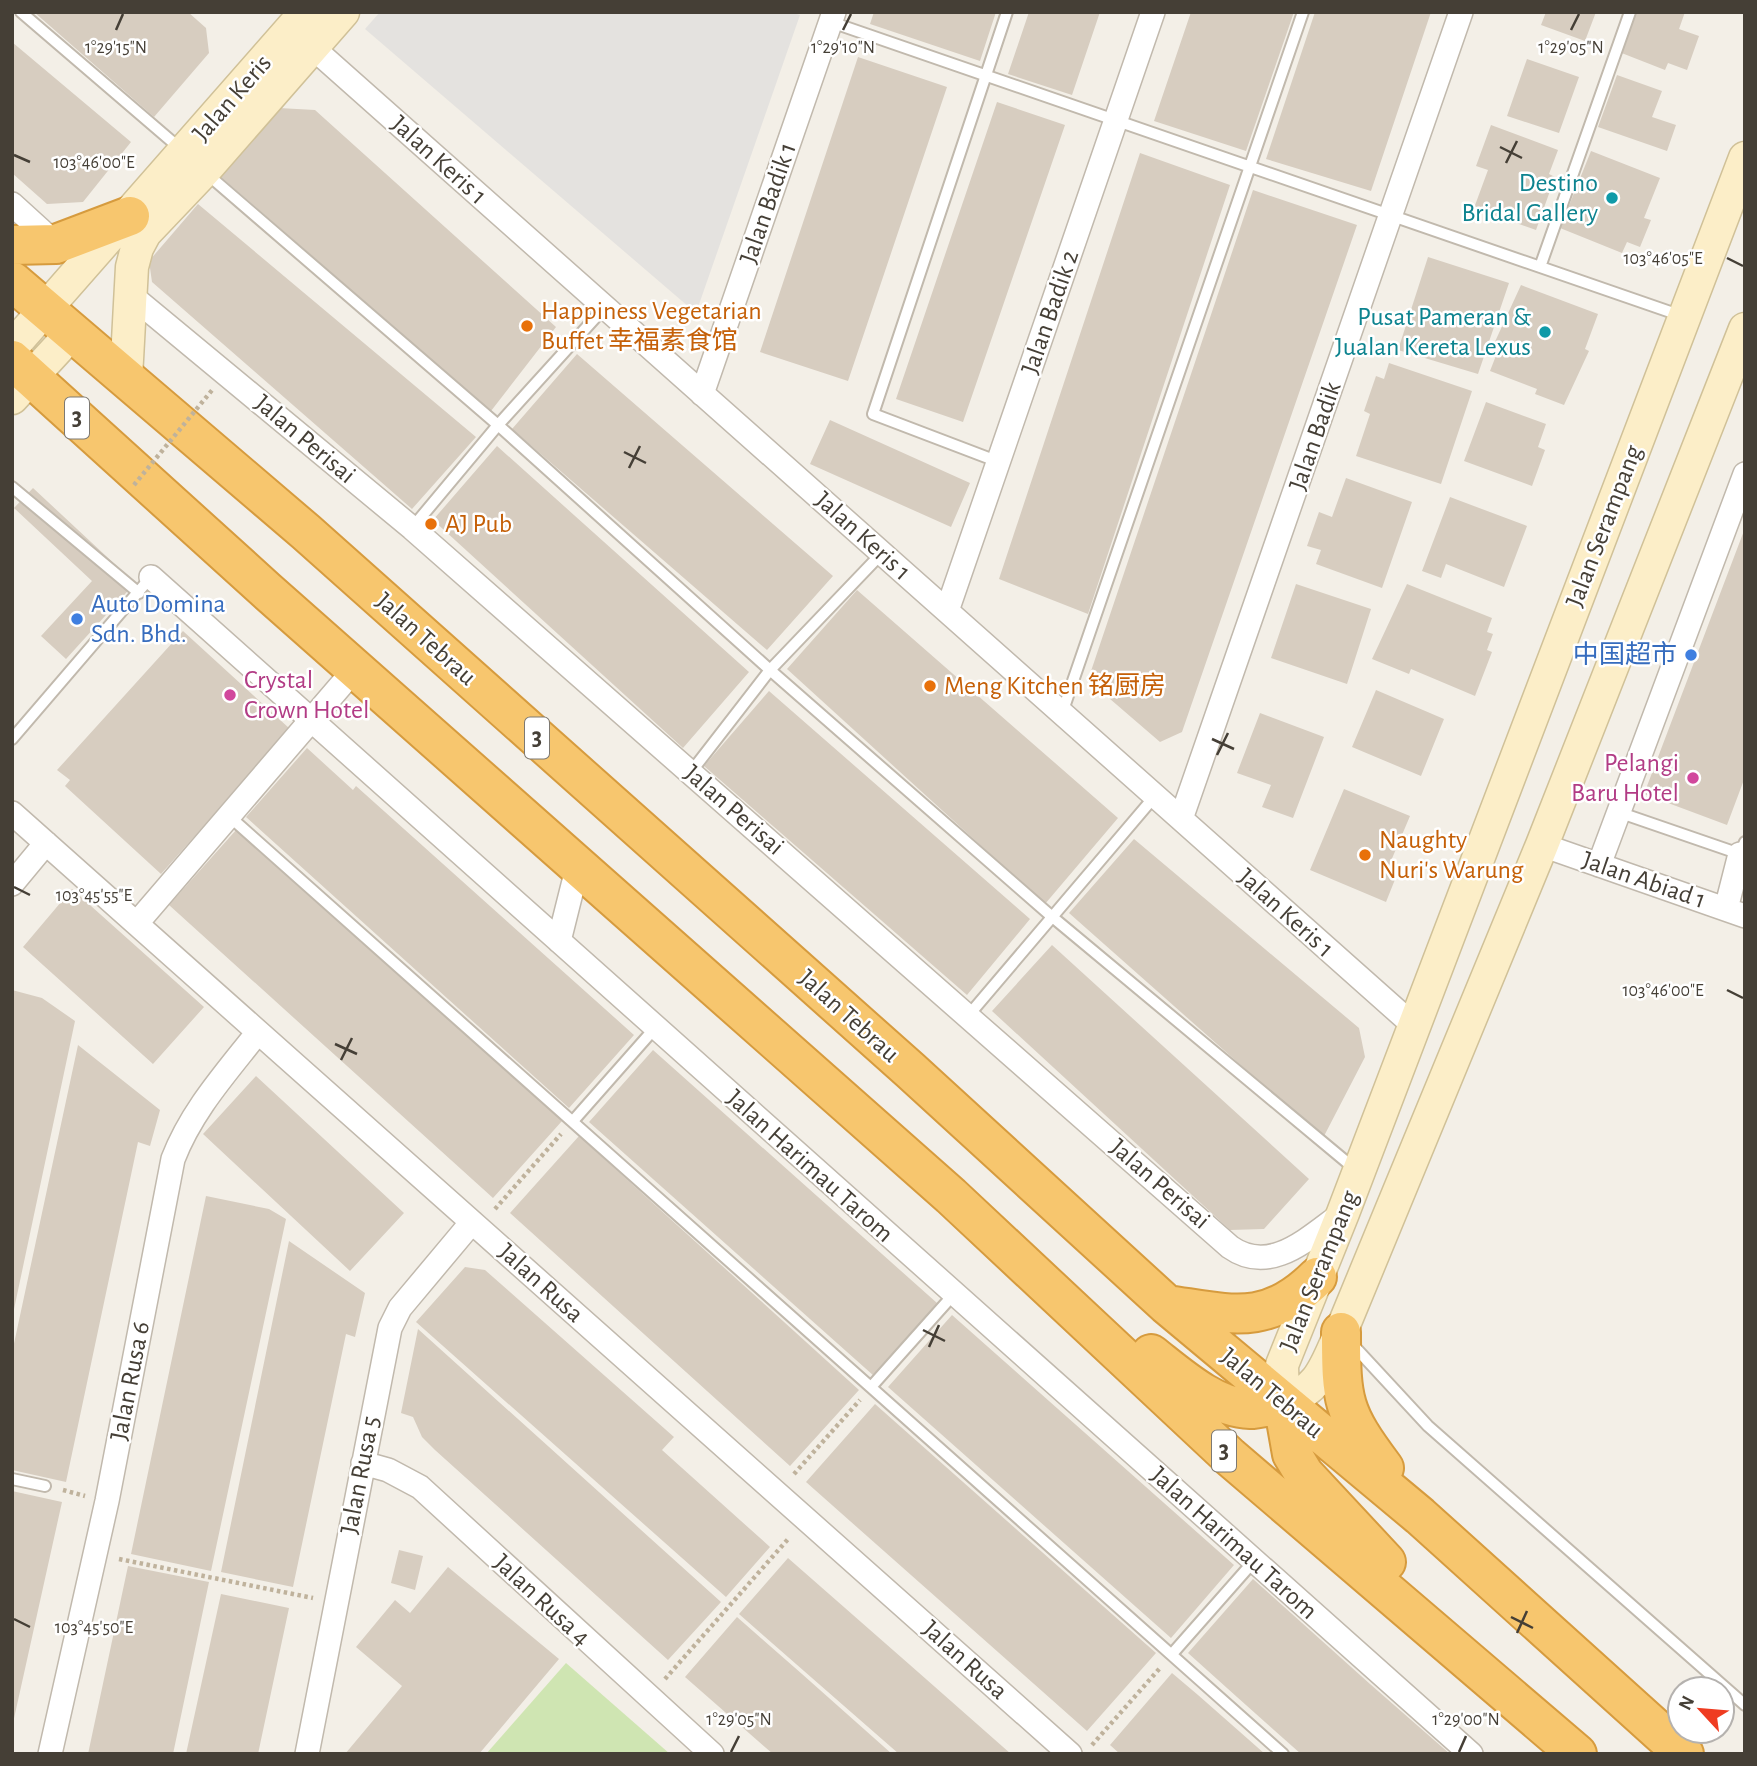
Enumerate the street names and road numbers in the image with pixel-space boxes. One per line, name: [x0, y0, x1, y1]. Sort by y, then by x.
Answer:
street label: Jalan Keris: [188, 50, 276, 146]
street label: Jalan Keris 1: [386, 111, 492, 209]
street label: Jalan Badik 1: [735, 139, 801, 267]
street label: Jalan Badik 2: [1017, 247, 1083, 377]
street label: Jalan Badik: [1284, 378, 1346, 494]
street label: Jalan Perisai: [250, 390, 360, 488]
road number: 3: [65, 398, 89, 438]
street label: Jalan Serampang: [1561, 441, 1647, 610]
street label: Jalan Keris 1: [810, 487, 916, 585]
street label: Jalan Tebrau: [371, 588, 481, 690]
road number: 3: [525, 718, 549, 758]
street label: Jalan Perisai: [679, 760, 789, 860]
street label: Jalan Abiad 1: [1579, 847, 1709, 913]
street label: Jalan Keris 1: [1233, 864, 1339, 962]
street label: Jalan Tebrau: [794, 965, 904, 1067]
street label: Jalan Harimau Tarom: [722, 1085, 898, 1247]
street label: Jalan Perisai: [1105, 1134, 1215, 1234]
street label: Jalan Serampang: [1275, 1187, 1363, 1355]
street label: Jalan Rusa: [494, 1238, 588, 1328]
street label: Jalan Rusa 6: [106, 1319, 154, 1443]
street label: Jalan Tebrau: [1216, 1343, 1328, 1443]
street label: Jalan Rusa 5: [336, 1414, 384, 1536]
road number: 3: [1212, 1430, 1236, 1471]
street label: Jalan Harimau Tarom: [1146, 1462, 1322, 1624]
street label: Jalan Rusa 4: [489, 1549, 595, 1651]
street label: Jalan Rusa: [918, 1615, 1012, 1705]

